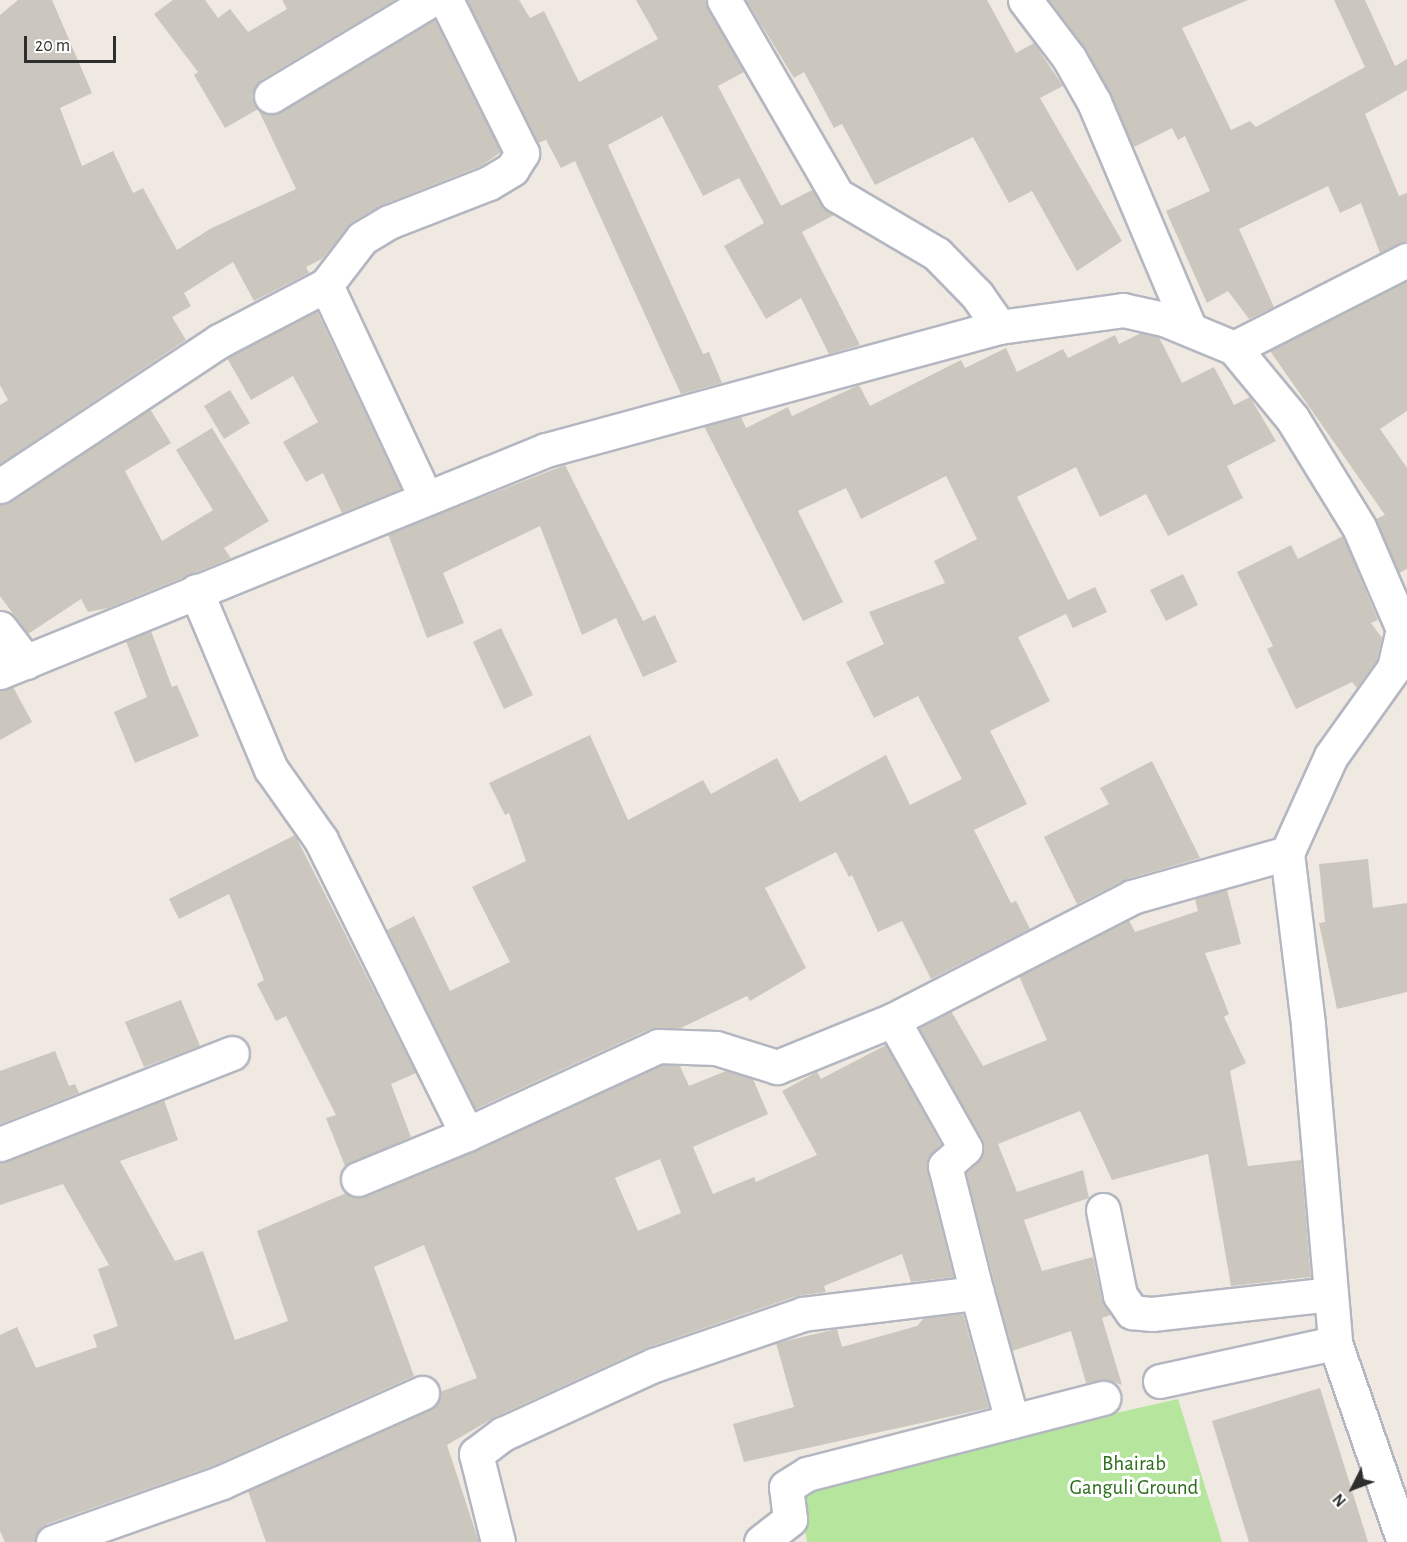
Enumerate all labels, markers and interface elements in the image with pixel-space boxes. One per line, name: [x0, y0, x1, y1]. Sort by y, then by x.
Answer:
scale bar: [27, 24, 118, 62]
text: 20 m: [35, 37, 70, 55]
park label: Bhairab Ganguli Ground: [1070, 1451, 1198, 1501]
north arrow: [1323, 1458, 1383, 1518]
text: N: [1330, 1491, 1349, 1510]

